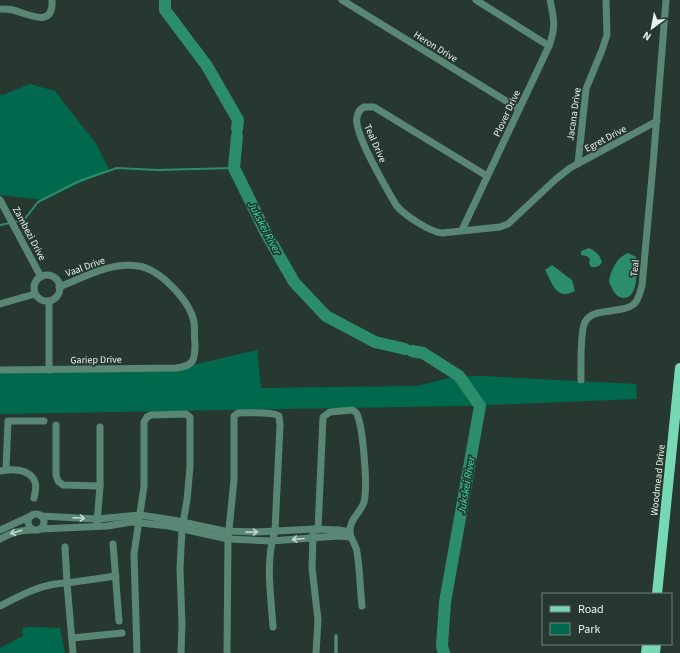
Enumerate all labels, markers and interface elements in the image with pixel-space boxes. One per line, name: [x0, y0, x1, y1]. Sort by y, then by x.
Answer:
north arrow: [632, 8, 672, 48]
street label: Heron Drive: [411, 28, 460, 66]
text: N: [640, 28, 654, 44]
street label: Jacana Drive: [563, 87, 585, 142]
street label: Plover Drive: [490, 88, 524, 139]
street label: Teal Drive: [360, 122, 390, 165]
street label: Egret Drive: [582, 122, 629, 156]
water label: Jukskei River: [244, 198, 285, 259]
street label: Zambezi Drive: [9, 204, 49, 263]
street label: Vaal Drive: [64, 253, 107, 281]
street label: Teal: [627, 258, 643, 277]
street label: Gariep Drive: [70, 353, 122, 367]
street label: Woodmead Drive: [647, 444, 669, 516]
water label: Jukskei River: [454, 454, 479, 516]
one-way arrow: [72, 514, 85, 522]
one-way arrow: [245, 528, 258, 536]
one-way arrow: [9, 529, 22, 536]
one-way arrow: [291, 536, 304, 543]
legend: [542, 593, 672, 645]
text: Road: [578, 601, 604, 618]
text: Park: [578, 621, 600, 638]

